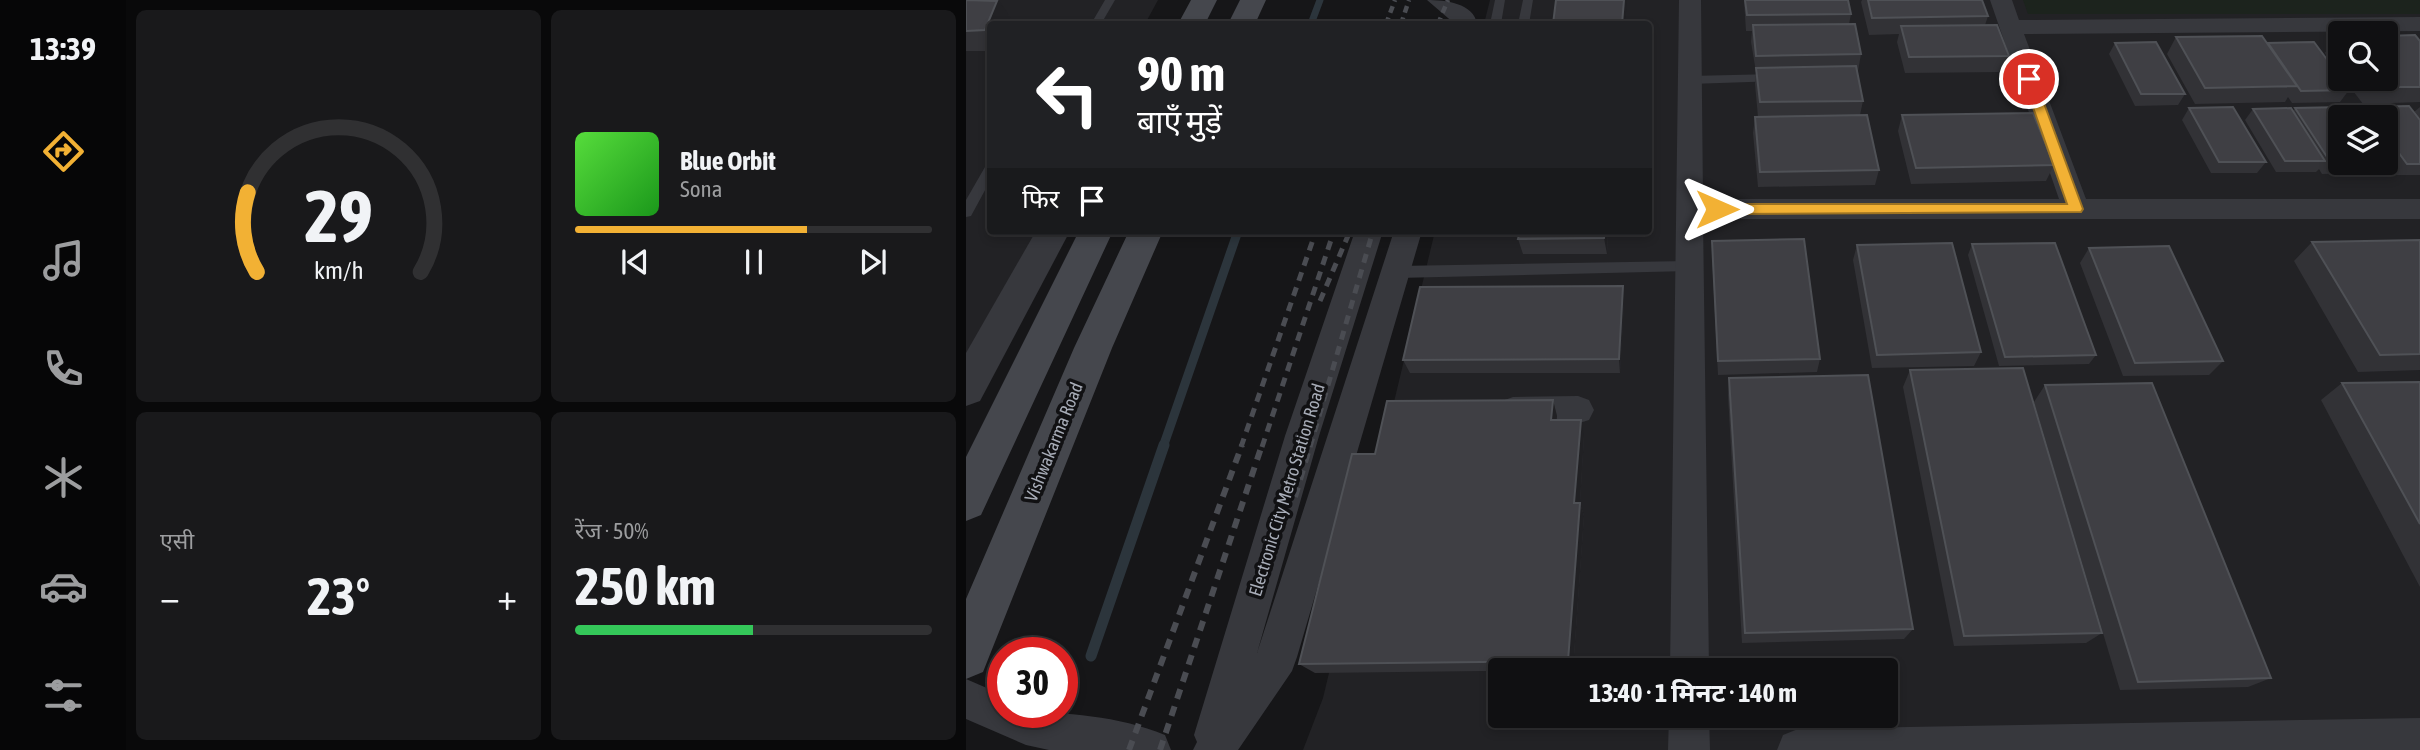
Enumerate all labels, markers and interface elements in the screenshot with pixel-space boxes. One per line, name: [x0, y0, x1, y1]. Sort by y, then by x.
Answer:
map controls: [2328, 21, 2398, 175]
button: search: [2328, 21, 2398, 91]
text: 13:39: [30, 30, 96, 67]
text: 90 m: [1137, 45, 1225, 101]
icon: left: [1022, 49, 1113, 140]
pin: [1999, 49, 2059, 109]
icon: arrive: [2010, 60, 2048, 98]
text: बाएँ मुड़ें: [1137, 103, 1222, 140]
button: layers: [2328, 105, 2398, 175]
icon: directions: [39, 127, 88, 176]
text: Blue Orbit: [680, 146, 776, 176]
position arrow: [1680, 172, 1754, 246]
text: 29: [304, 175, 373, 258]
text: Sona: [680, 176, 722, 202]
icon: arrive: [1073, 182, 1111, 220]
text: फिर: [1022, 184, 1059, 214]
icon: music: [39, 236, 88, 285]
icon: previous: [616, 243, 654, 281]
icon: pause: [735, 243, 773, 281]
icon: next: [854, 243, 892, 281]
text: km/h: [314, 256, 363, 284]
icon: phone: [39, 344, 88, 393]
street label: Vishwakarma Road: [1020, 379, 1087, 505]
street label: Electronic City Metro Station Road: [1244, 381, 1329, 599]
icon: climate: [39, 453, 88, 502]
text: रेंज · 50%: [575, 518, 649, 544]
text: एसी: [160, 528, 194, 554]
text: 250 km: [575, 556, 716, 616]
icon: car: [39, 562, 88, 611]
text: 23°: [307, 566, 370, 626]
text: −: [160, 575, 180, 618]
text: +: [497, 575, 517, 618]
speed limit sign: 30: [987, 637, 1078, 728]
icon: filters: [39, 671, 88, 720]
text: 13:40 · 1 मिनट · 140 m: [1589, 678, 1797, 708]

